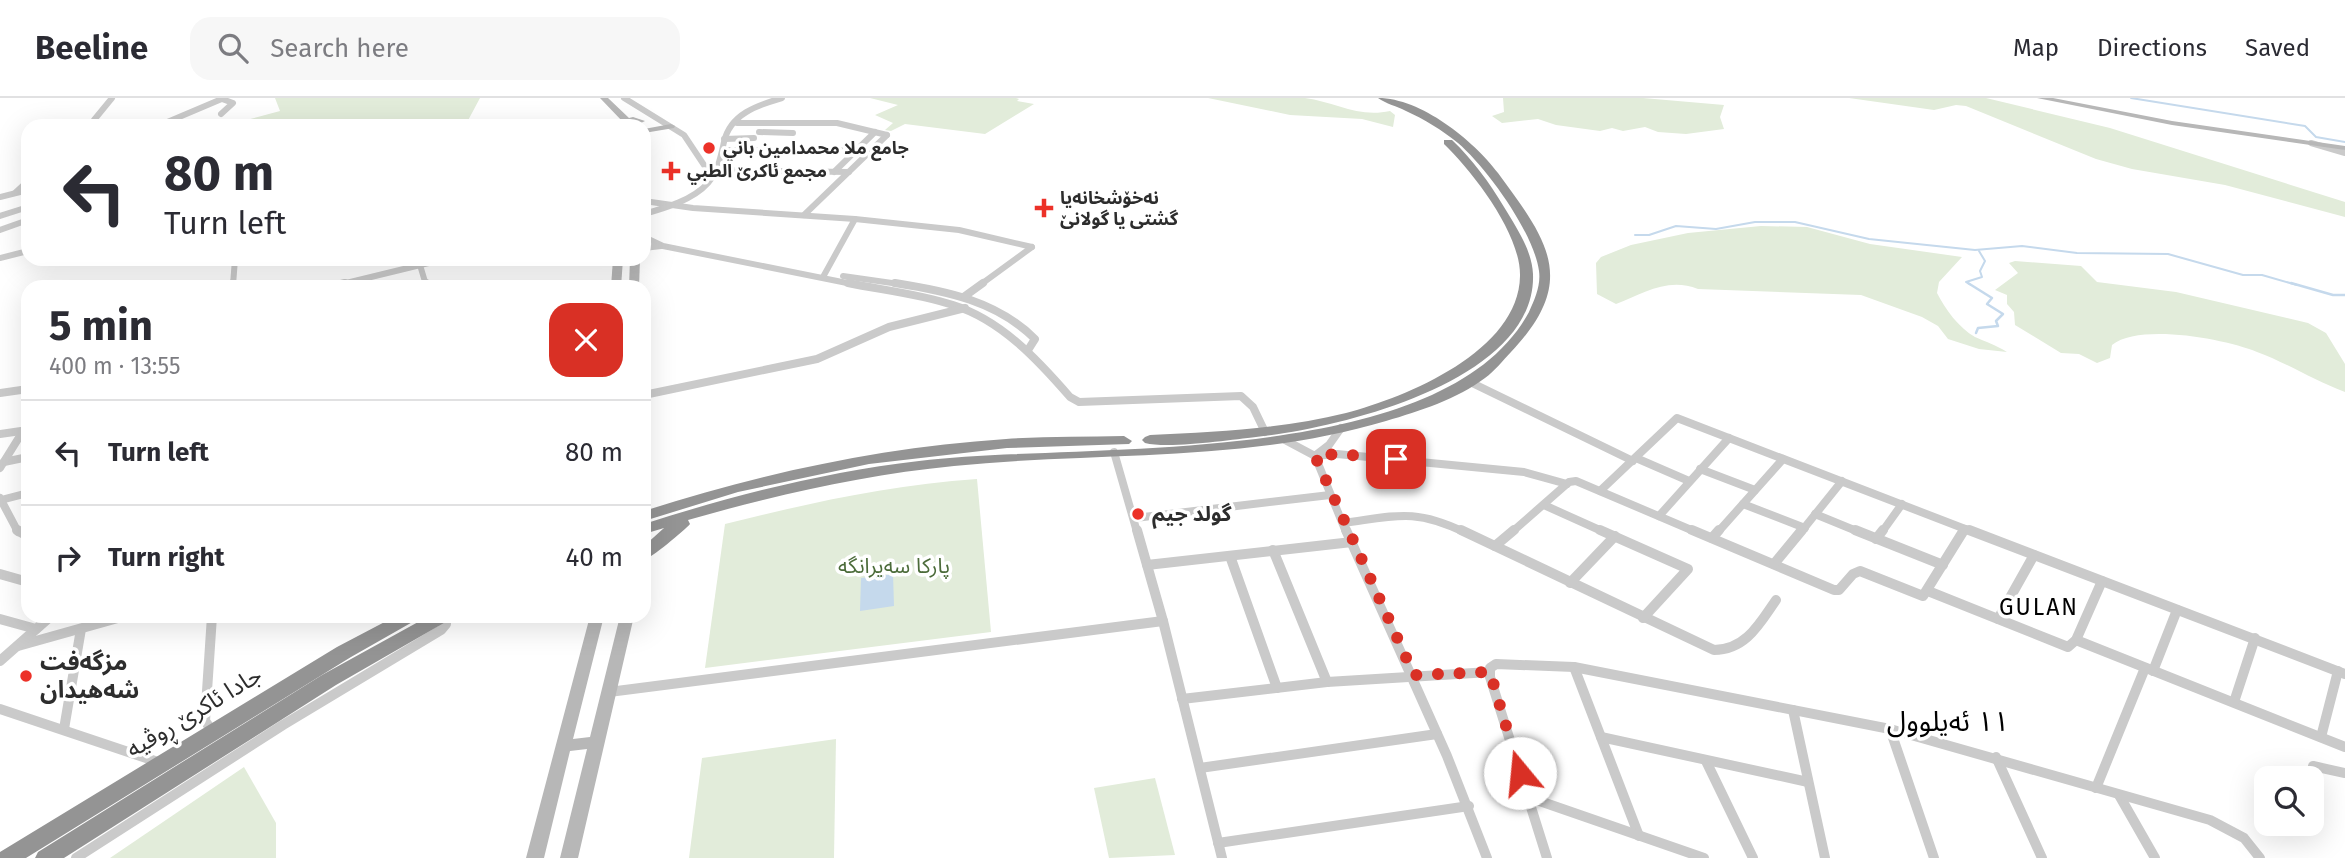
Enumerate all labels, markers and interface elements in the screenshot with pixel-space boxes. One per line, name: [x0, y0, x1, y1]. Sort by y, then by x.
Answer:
search box: [190, 17, 680, 80]
text: Beeline: [35, 28, 148, 68]
icon: search: [214, 29, 252, 67]
text: Search here: [270, 33, 409, 64]
text: Map: [2013, 34, 2059, 62]
text: Directions: [2097, 34, 2207, 62]
text: Saved: [2245, 34, 2310, 62]
place label: جامع ملا محمدامين باني: [723, 137, 909, 162]
marker: جامع ملا محمدامين باني: [701, 140, 717, 156]
text: 80 m: [164, 144, 274, 203]
icon: left: [49, 147, 140, 238]
place label: مجمع ئاکرێ الطبي: [687, 160, 827, 185]
marker: مجمع ئاکرێ الطبي: [661, 161, 681, 181]
place label: نەخۆشخانەیا گشتی یا گولانێ: [1060, 187, 1179, 230]
marker: نەخۆشخانەیا گشتی یا گولانێ: [1034, 198, 1054, 218]
text: Turn left: [164, 204, 286, 242]
text: 5 min: [49, 301, 153, 351]
button: close: [549, 303, 623, 377]
text: 400 m · 13:55: [49, 352, 180, 380]
pin: [1366, 429, 1426, 489]
icon: left: [49, 434, 87, 472]
text: Turn left: [108, 437, 209, 468]
text: 80 m: [565, 437, 623, 468]
icon: arrive: [1377, 440, 1415, 478]
place label: گولد جیم: [1152, 501, 1232, 529]
marker: گولد جیم: [1130, 506, 1146, 522]
icon: right: [49, 539, 87, 577]
text: Turn right: [108, 542, 225, 573]
text: 40 m: [565, 542, 623, 573]
park label: پارکا سەیرانگه: [838, 553, 950, 579]
district label: GULAN: [1999, 593, 2079, 621]
place label: مزگەفت شه‌هيدان: [40, 648, 139, 704]
street label: جادا ئاکرێ ڕوڤیە: [121, 661, 270, 769]
marker: مزگەفت شه‌هيدان: [18, 668, 34, 684]
district label: ١١ ئەیلوول: [1887, 705, 2009, 738]
position arrow: [1483, 736, 1557, 810]
map controls: [2254, 766, 2324, 836]
button: search: [2254, 766, 2324, 836]

